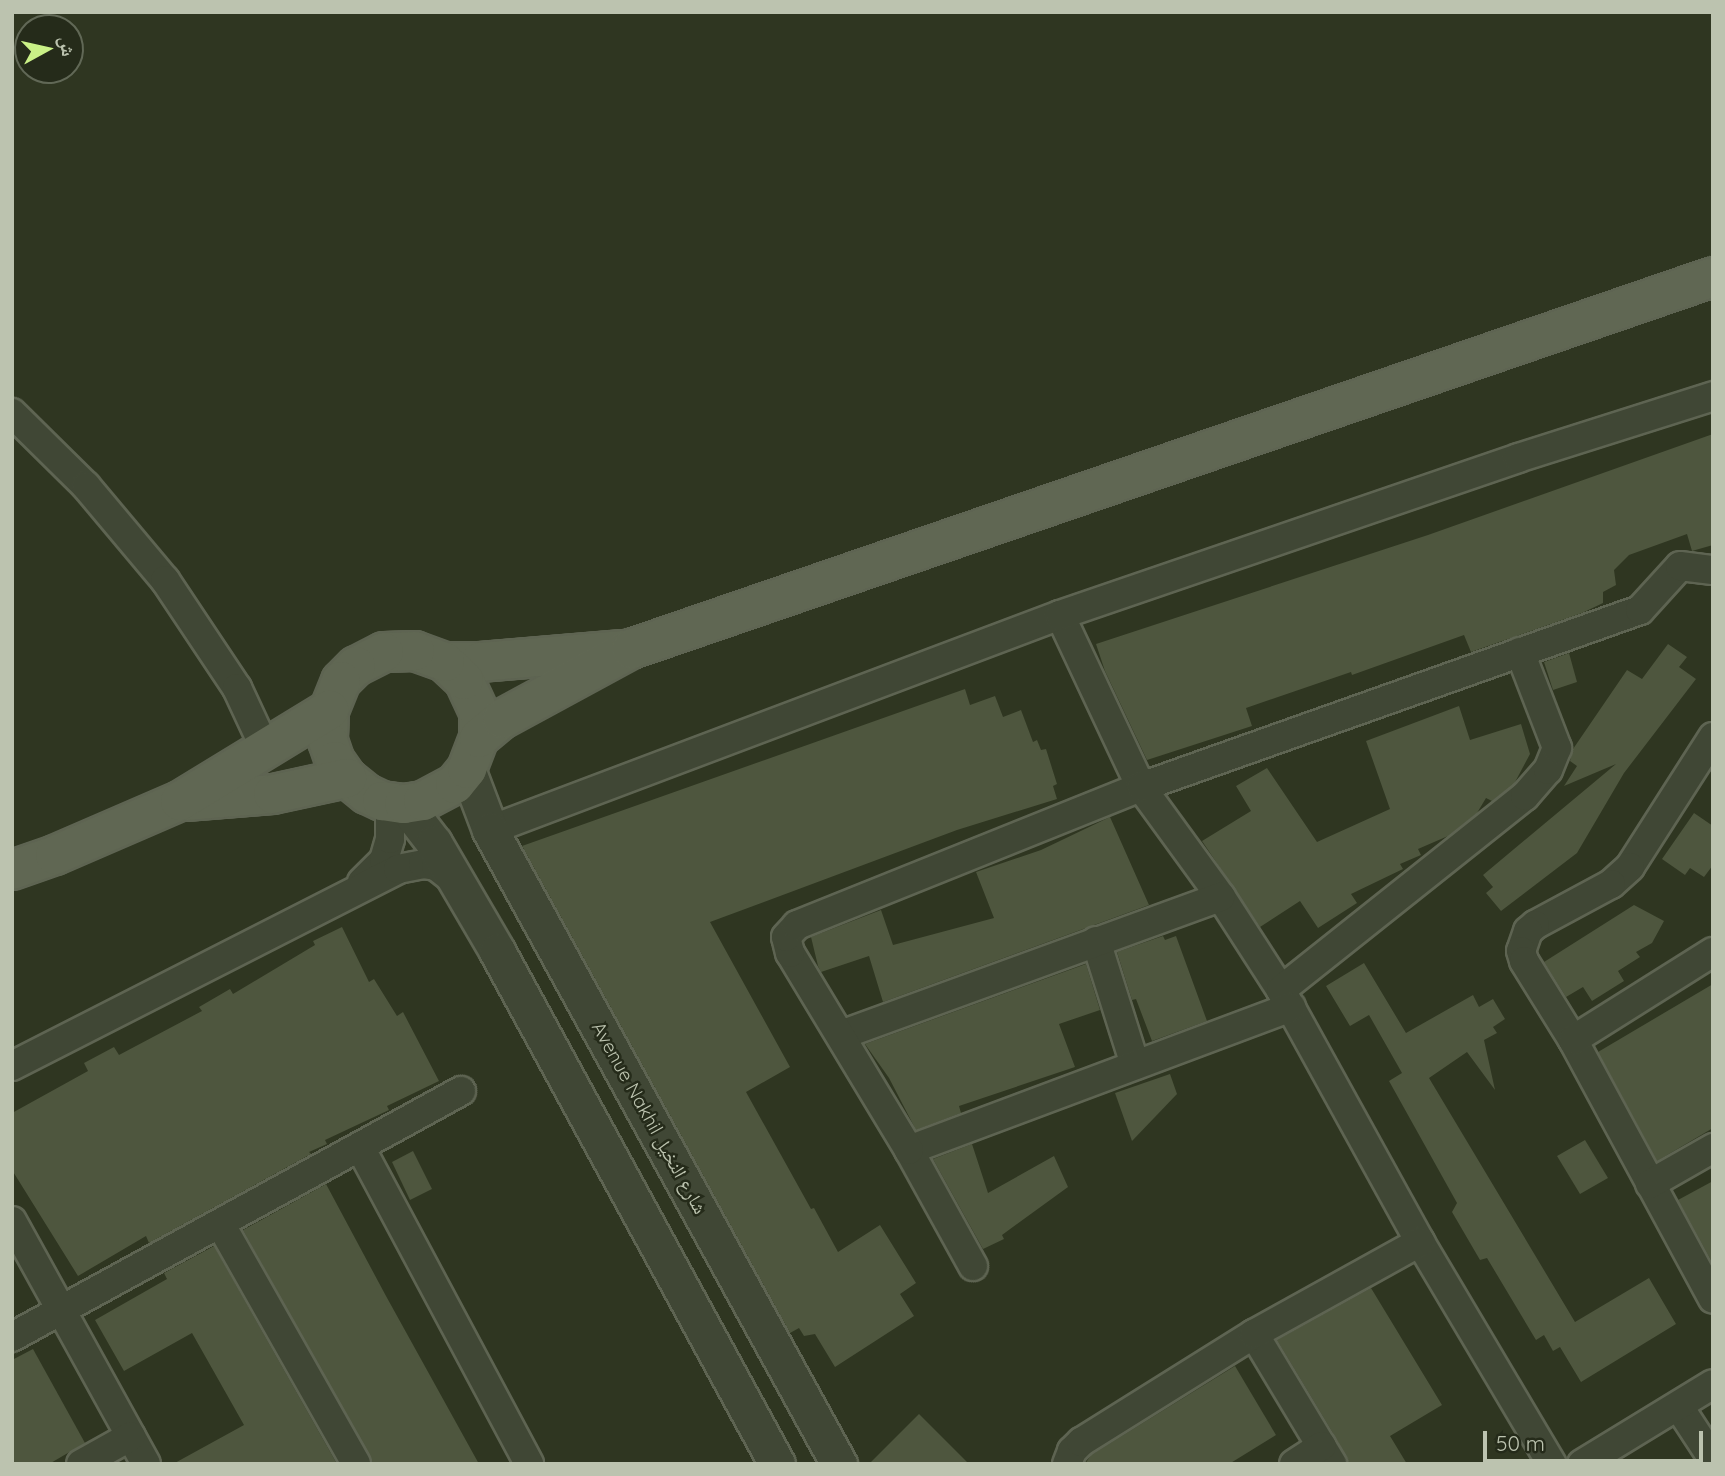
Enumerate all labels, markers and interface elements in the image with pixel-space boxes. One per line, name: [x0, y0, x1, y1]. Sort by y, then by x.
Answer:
north arrow: [14, 14, 84, 84]
text: ش: [55, 35, 81, 58]
street label: Avenue Nakhil شارع النخيل: [587, 1018, 711, 1218]
scale bar: [1487, 1416, 1708, 1460]
text: 50 m: [1496, 1430, 1545, 1456]

